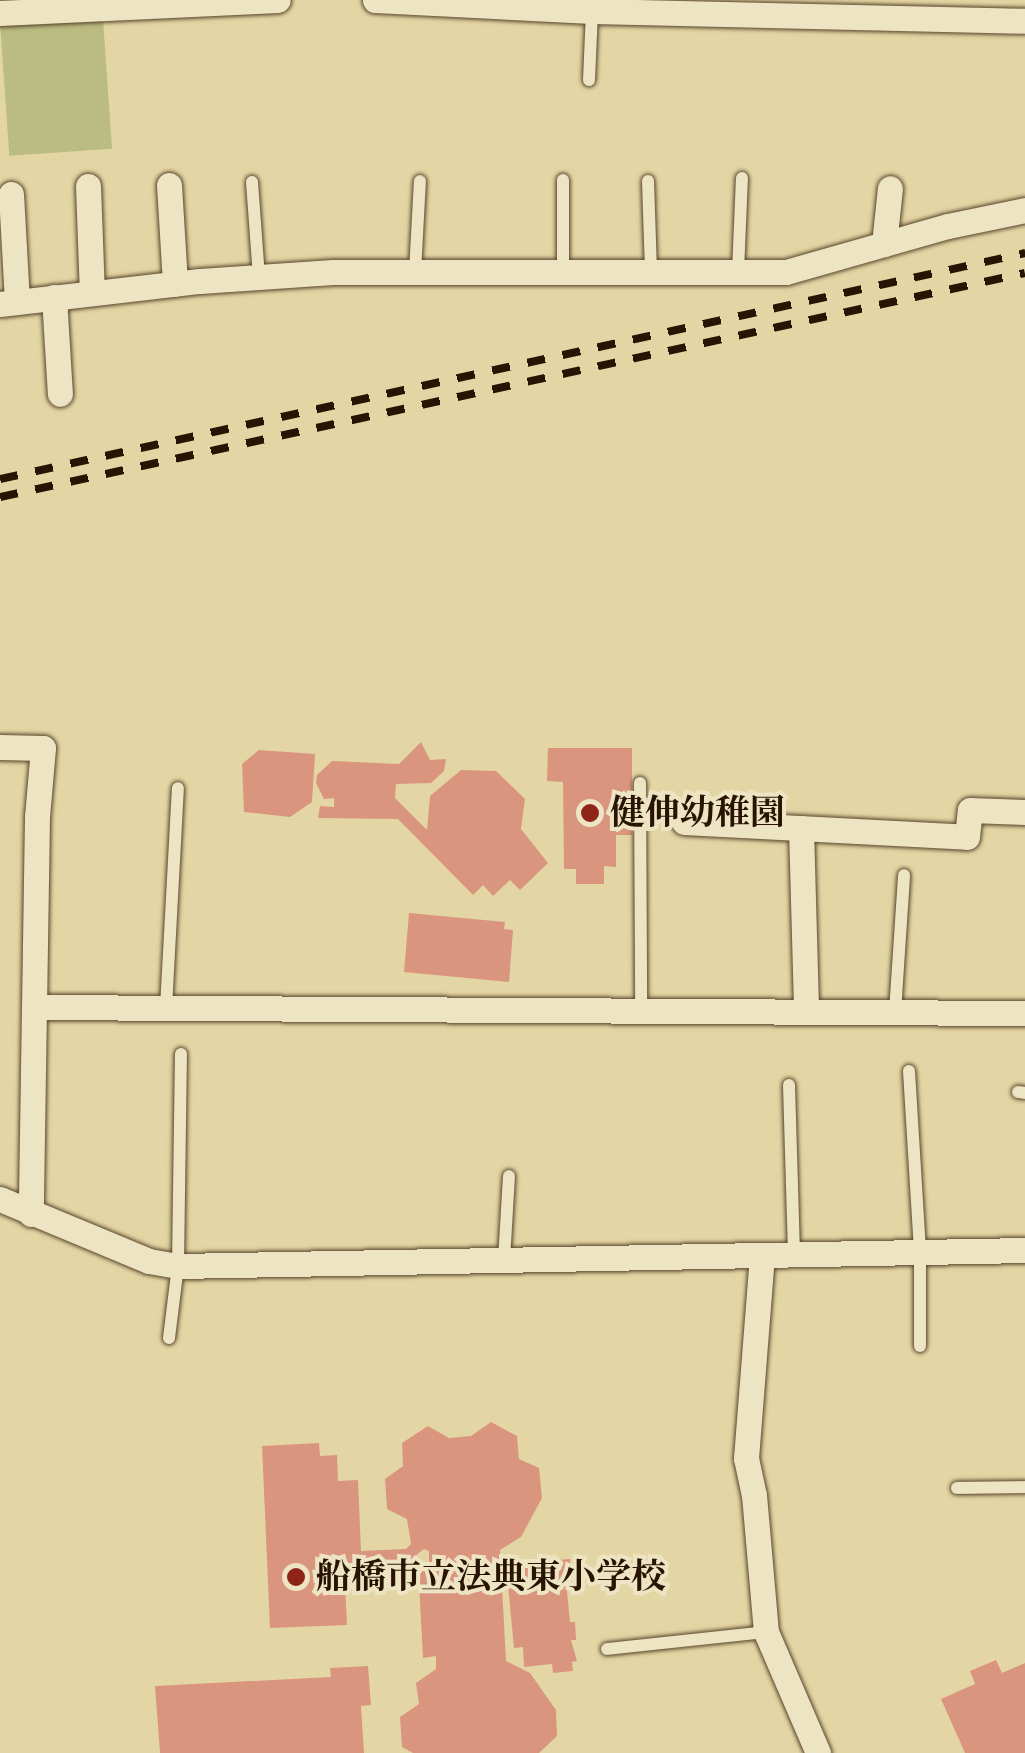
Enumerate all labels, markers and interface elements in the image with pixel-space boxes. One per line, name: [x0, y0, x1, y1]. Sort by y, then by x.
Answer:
place label: 健伸幼稚園: [610, 792, 785, 834]
marker: 健伸幼稚園: [579, 802, 601, 824]
place label: 船橋市立法典東小学校: [316, 1556, 666, 1598]
marker: 船橋市立法典東小学校: [285, 1566, 307, 1588]

